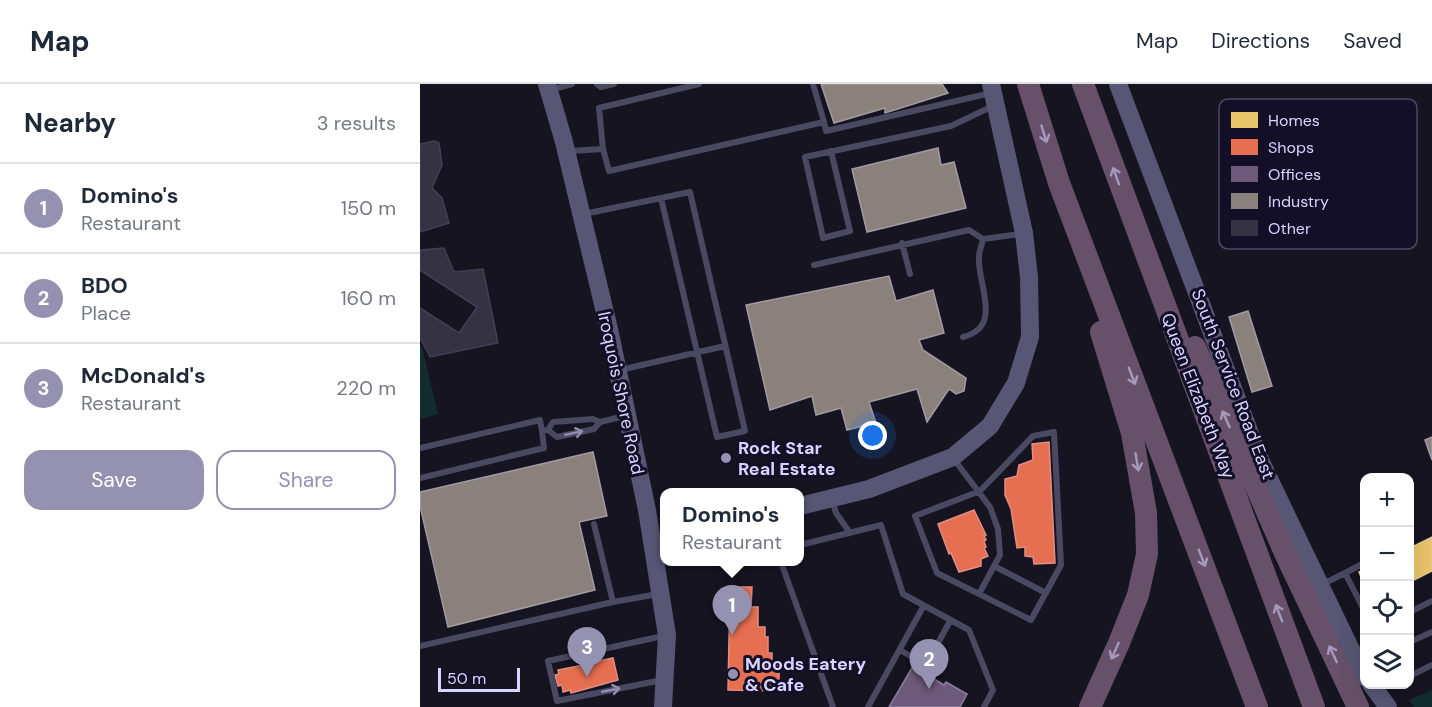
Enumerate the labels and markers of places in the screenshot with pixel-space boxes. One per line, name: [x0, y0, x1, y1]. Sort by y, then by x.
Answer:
place label: Rock Star Real Estate: [738, 436, 836, 481]
marker: Rock Star Real Estate: [719, 451, 733, 465]
pin: 1: [712, 586, 752, 635]
pin: 3: [568, 628, 606, 677]
pin: 2: [910, 640, 948, 689]
place label: Moods Eatery & Cafe: [745, 652, 866, 697]
marker: Moods Eatery & Cafe: [726, 667, 740, 681]

